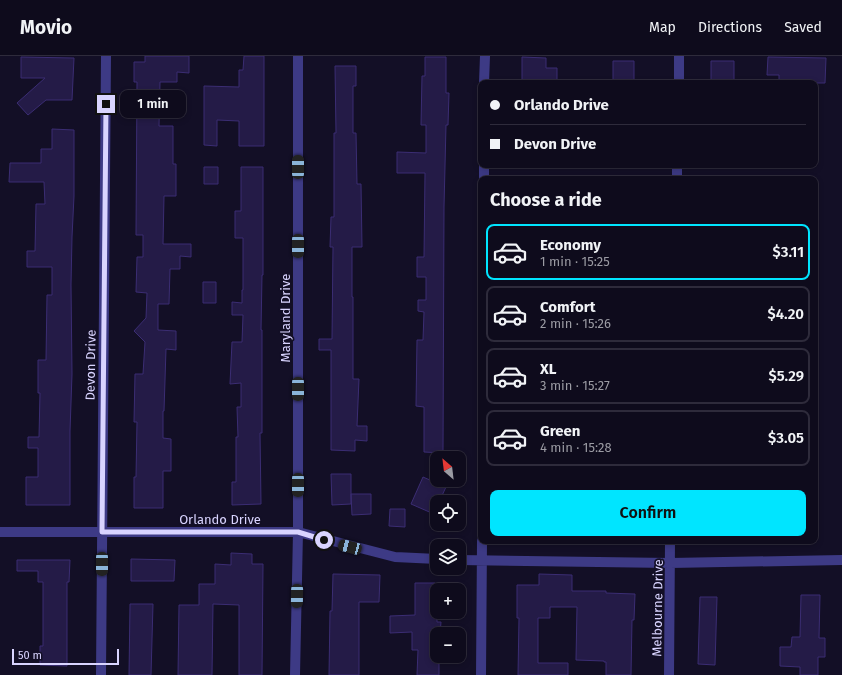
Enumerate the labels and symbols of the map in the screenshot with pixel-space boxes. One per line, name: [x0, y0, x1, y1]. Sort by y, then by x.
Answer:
callout: 1 min: [120, 90, 186, 118]
route end: [97, 95, 115, 113]
car: [292, 155, 304, 179]
car: [292, 234, 304, 258]
street label: Maryland Drive: [278, 274, 293, 362]
street label: Devon Drive: [82, 329, 99, 401]
car: [292, 377, 304, 401]
north arrow: [430, 451, 466, 487]
car: [292, 473, 304, 497]
street label: Orlando Drive: [179, 512, 261, 527]
route start: [315, 531, 333, 549]
car: [337, 538, 363, 556]
car: [96, 552, 108, 576]
street label: Melbourne Drive: [649, 559, 666, 657]
car: [291, 584, 303, 608]
scale bar: [12, 647, 119, 666]

